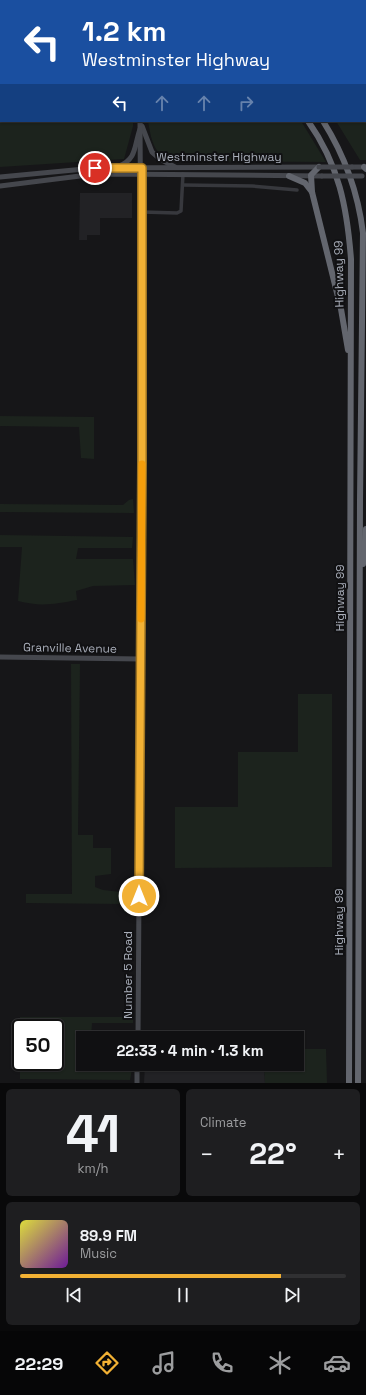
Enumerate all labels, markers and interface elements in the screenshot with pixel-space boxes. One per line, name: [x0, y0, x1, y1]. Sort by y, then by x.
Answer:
text: 1.2 km: [82, 13, 166, 49]
icon: left: [16, 16, 68, 68]
text: Westminster Highway: [82, 48, 270, 71]
icon: left: [109, 92, 131, 114]
icon: ahead: [151, 92, 173, 114]
icon: ahead: [193, 92, 215, 114]
icon: right: [235, 92, 257, 114]
street label: Westminster Highway: [156, 149, 282, 165]
pin: [78, 151, 112, 185]
icon: arrive: [84, 157, 106, 179]
street label: Highway 99: [330, 240, 348, 308]
street label: Highway 99: [332, 564, 348, 632]
street label: Granville Avenue: [23, 639, 117, 657]
position arrow: [118, 875, 160, 917]
street label: Highway 99: [331, 888, 347, 956]
street label: Number 5 Road: [120, 931, 136, 1019]
speed limit sign: 50: [12, 1019, 64, 1071]
text: 22:33 · 4 min · 1.3 km: [116, 1041, 264, 1060]
text: 41: [66, 1101, 120, 1167]
text: Climate: [200, 1114, 246, 1131]
text: 22°: [249, 1134, 297, 1173]
text: −: [200, 1140, 214, 1168]
text: +: [332, 1140, 346, 1168]
text: km/h: [78, 1160, 108, 1177]
text: 89.9 FM: [80, 1226, 137, 1245]
text: Music: [80, 1245, 117, 1262]
icon: previous: [63, 1284, 85, 1306]
icon: pause: [172, 1284, 194, 1306]
icon: next: [281, 1284, 303, 1306]
icon: directions: [93, 1349, 121, 1377]
icon: music: [150, 1349, 178, 1377]
icon: phone: [208, 1349, 236, 1377]
icon: climate: [266, 1349, 294, 1377]
icon: car: [323, 1349, 351, 1377]
text: 22:29: [15, 1352, 63, 1375]

